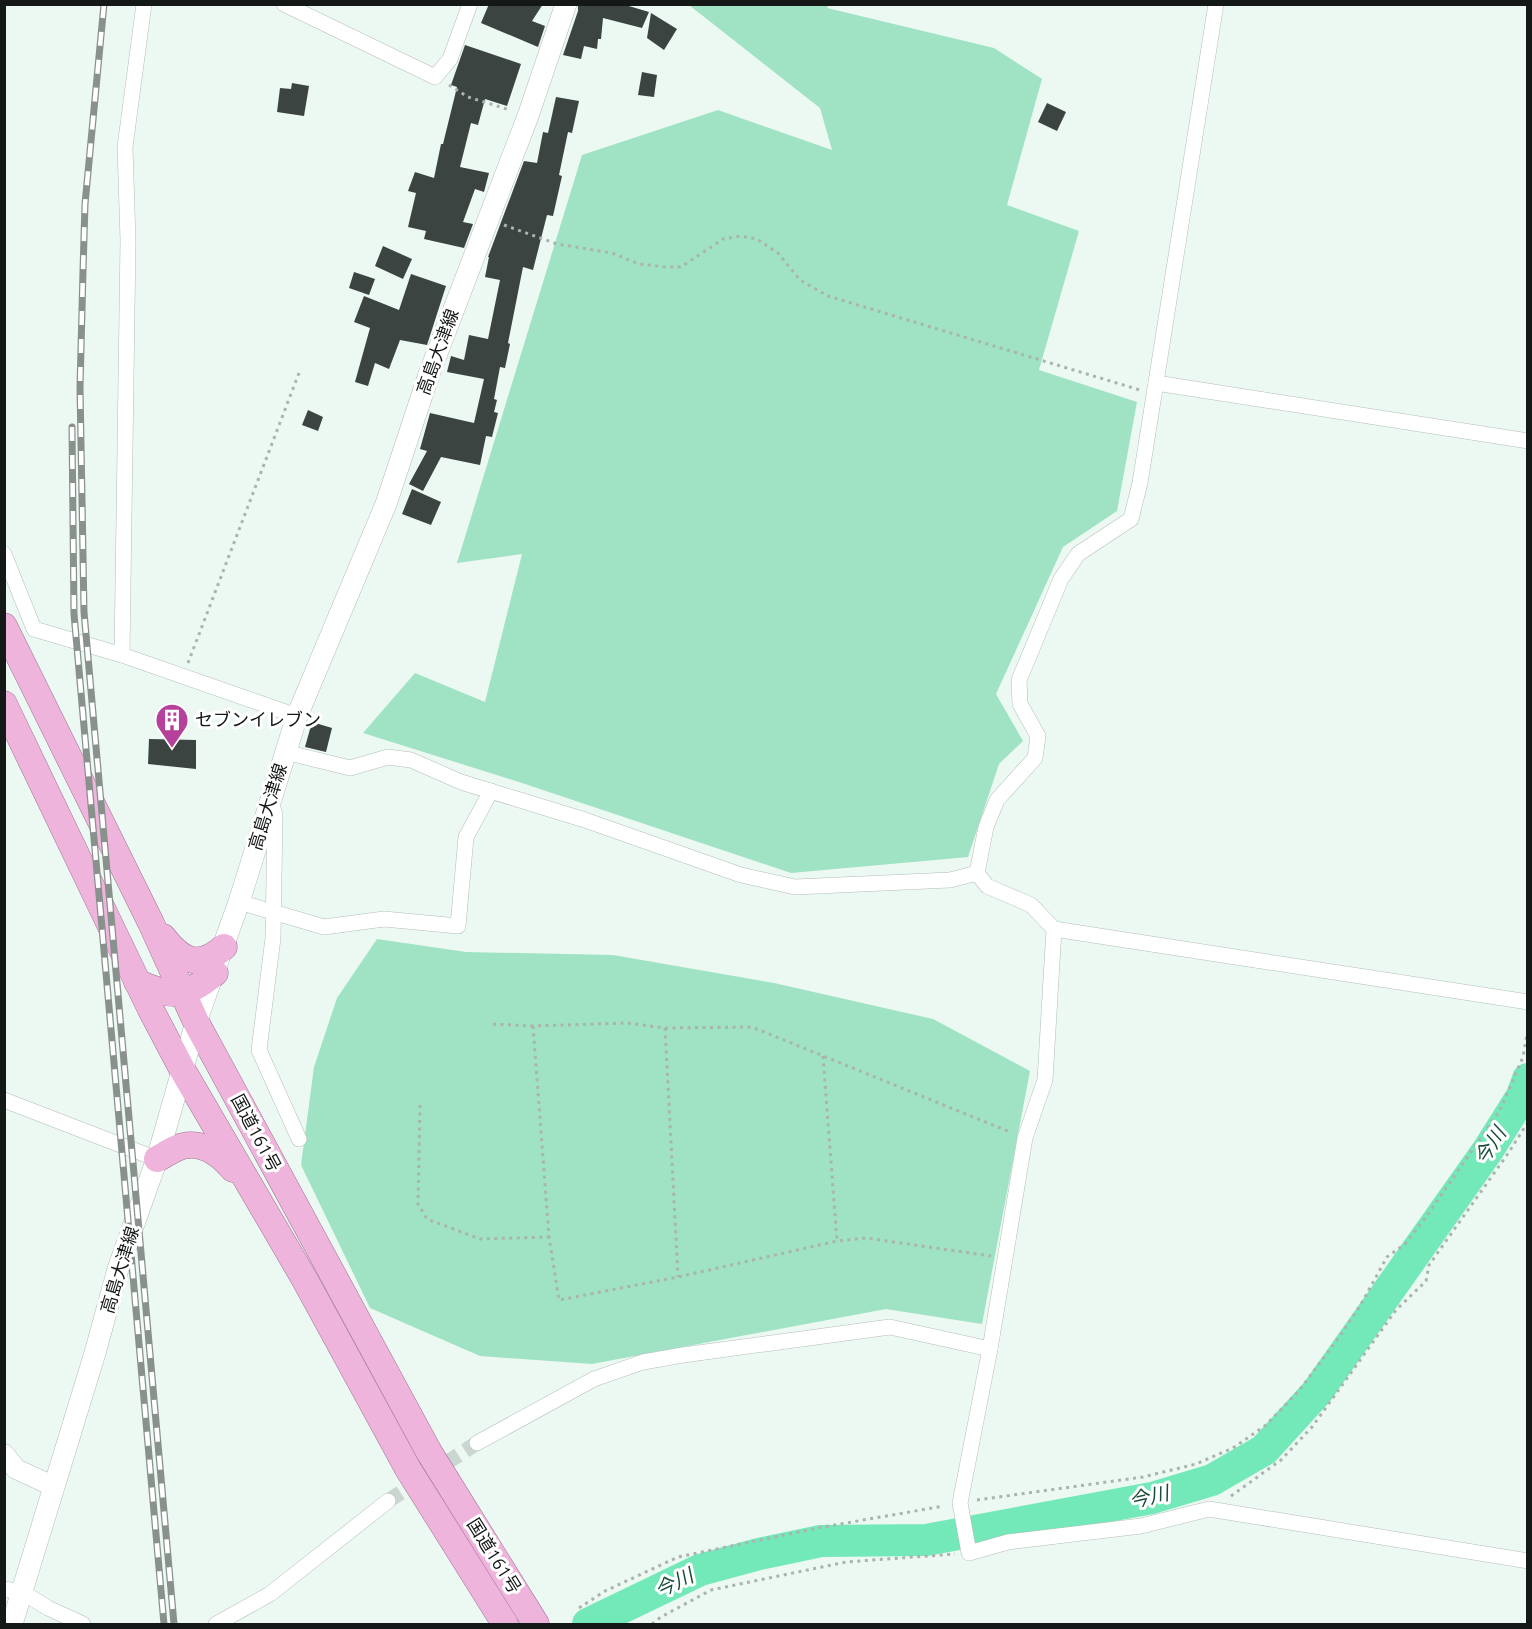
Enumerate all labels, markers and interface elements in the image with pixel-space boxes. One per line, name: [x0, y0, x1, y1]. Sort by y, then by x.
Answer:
street label: 高島大津線: [412, 306, 462, 397]
building icon: セブンイレブン: [154, 702, 190, 749]
place label: セブンイレブン: [195, 709, 321, 729]
street label: 高島大津線: [244, 761, 290, 853]
street label: 国道161号: [228, 1091, 286, 1175]
water label: 今川: [1469, 1121, 1511, 1169]
street label: 高島大津線: [96, 1224, 142, 1316]
water label: 今川: [1127, 1480, 1173, 1512]
street label: 国道161号: [464, 1514, 526, 1597]
water label: 今川: [651, 1563, 699, 1602]

